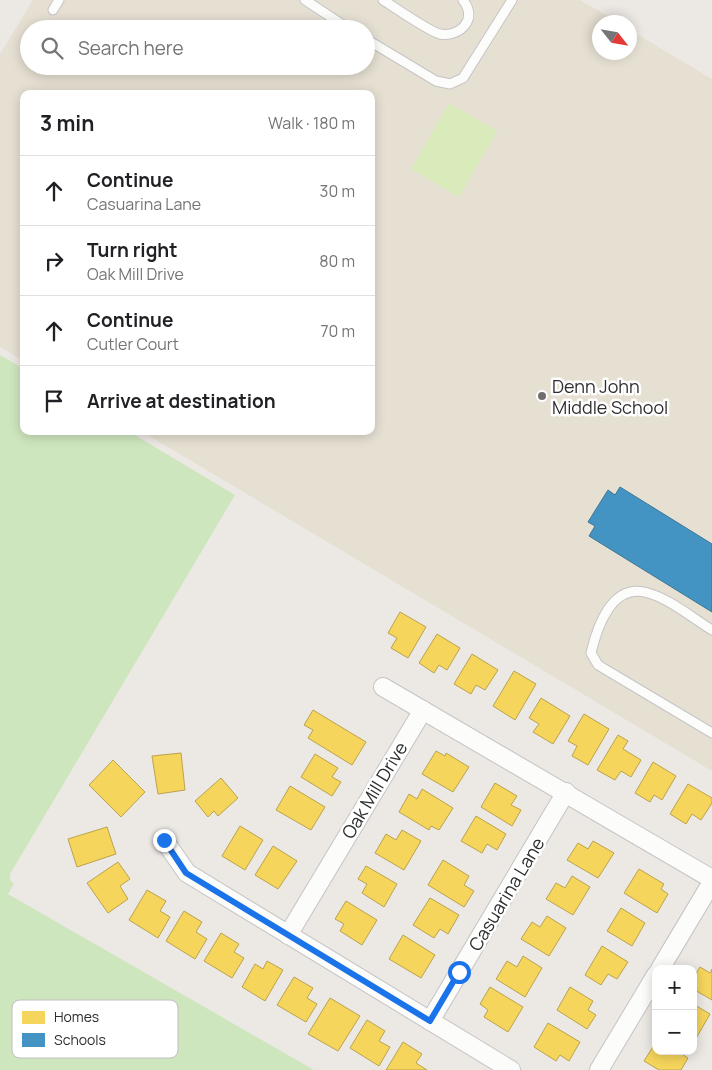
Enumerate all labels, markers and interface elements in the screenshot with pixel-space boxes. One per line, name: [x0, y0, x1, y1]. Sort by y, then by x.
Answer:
north arrow: [592, 15, 637, 60]
search box: [20, 20, 375, 75]
icon: search: [38, 34, 66, 62]
text: Search here: [78, 35, 184, 61]
text: 3 min: [40, 109, 94, 137]
text: Walk · 180 m: [268, 112, 355, 134]
text: Continue: [87, 167, 173, 193]
icon: ahead: [40, 177, 68, 205]
text: 30 m: [320, 180, 355, 202]
text: Casuarina Lane: [87, 193, 201, 215]
text: Turn right: [87, 237, 177, 263]
icon: right: [40, 247, 68, 275]
text: 80 m: [319, 250, 355, 272]
text: Oak Mill Drive: [87, 263, 184, 285]
text: Continue: [87, 307, 173, 333]
icon: ahead: [40, 317, 68, 345]
text: 70 m: [320, 320, 355, 342]
text: Cutler Court: [87, 333, 179, 355]
place label: Denn John Middle School: [552, 374, 668, 419]
icon: arrive: [40, 387, 68, 415]
text: Arrive at destination: [87, 388, 276, 414]
marker: Denn John Middle School: [536, 390, 548, 402]
street label: Oak Mill Drive: [336, 737, 412, 843]
route end: [153, 829, 176, 852]
street label: Casuarina Lane: [463, 833, 549, 955]
route start: [448, 961, 471, 984]
map controls: [652, 965, 697, 1055]
button: +: [652, 965, 697, 1010]
legend: [12, 1000, 178, 1058]
text: Homes: [54, 1007, 99, 1026]
button: −: [652, 1010, 697, 1055]
text: Schools: [54, 1030, 106, 1049]

